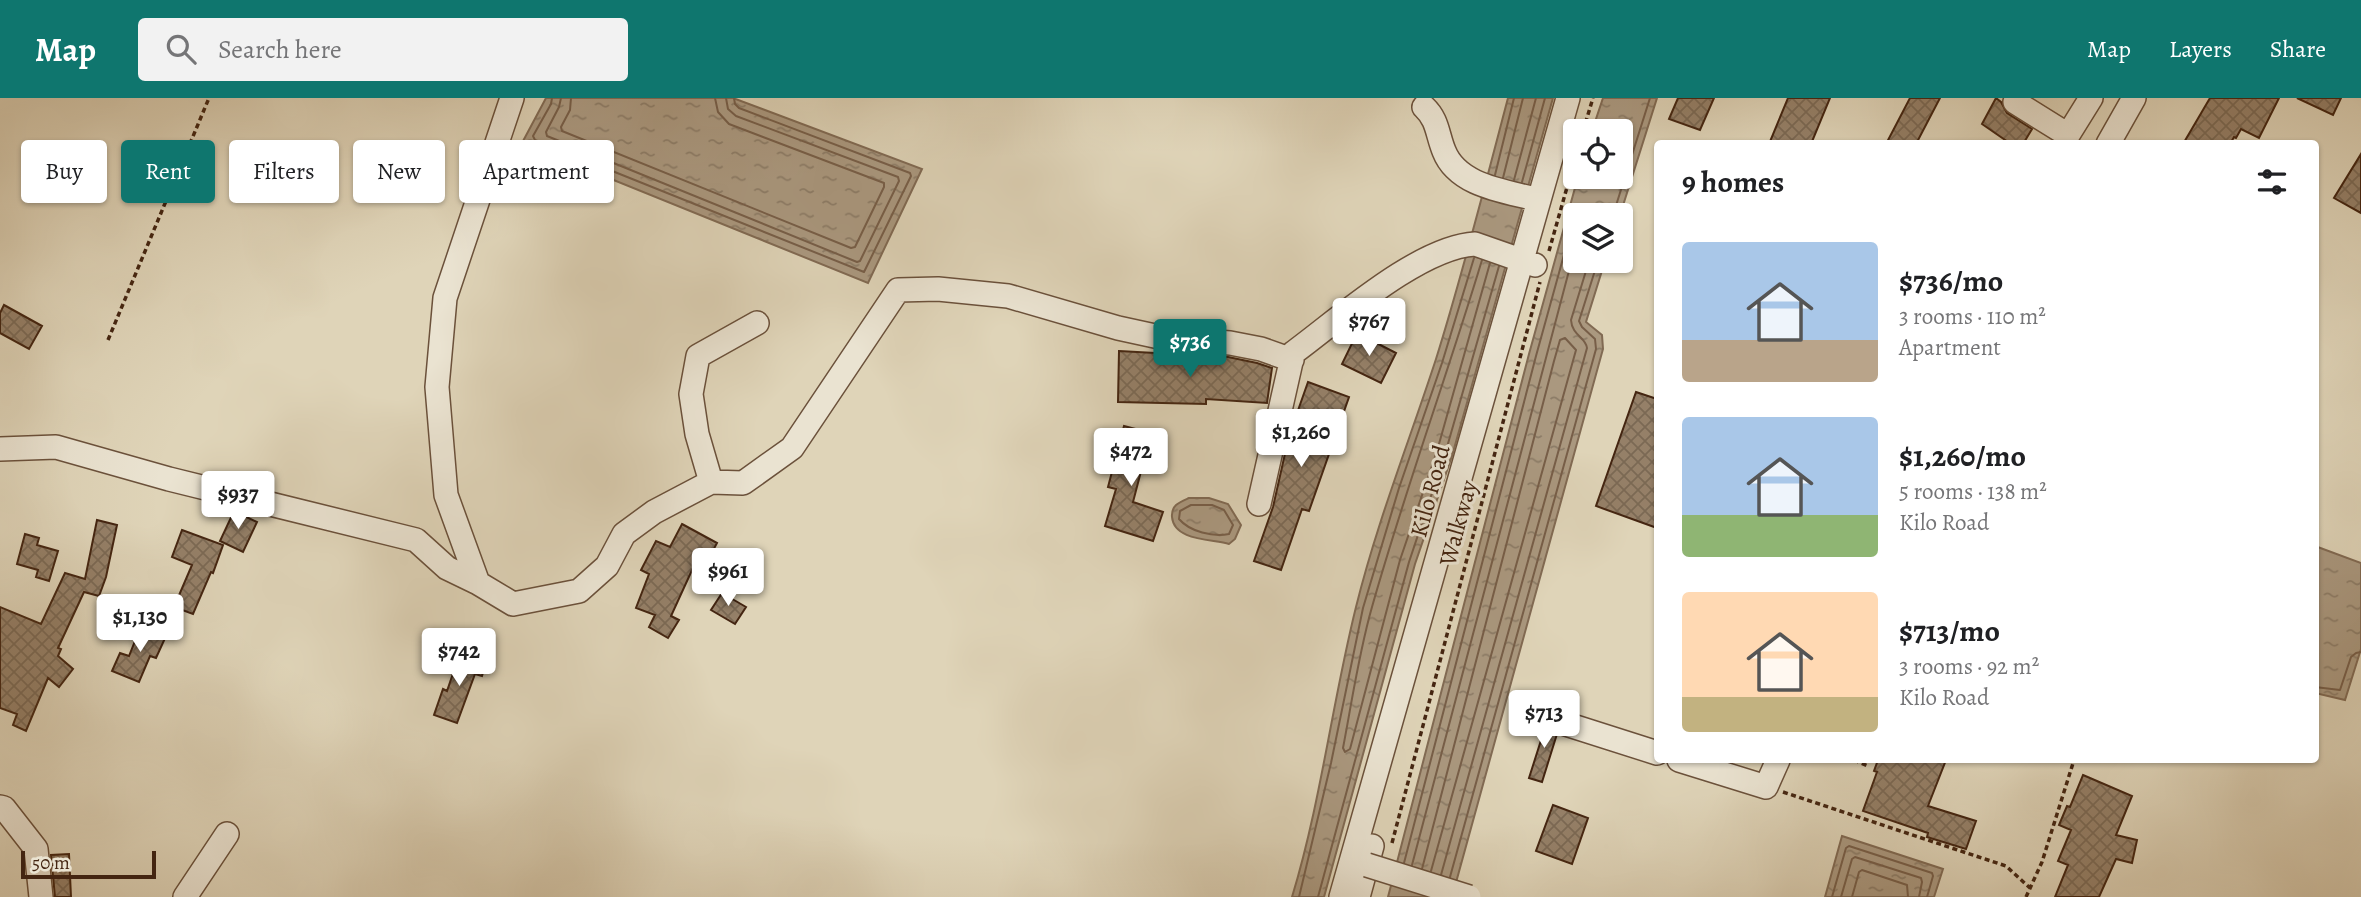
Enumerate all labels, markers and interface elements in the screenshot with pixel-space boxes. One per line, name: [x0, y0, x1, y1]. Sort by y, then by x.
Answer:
search box: [138, 18, 628, 81]
text: Map: [35, 27, 96, 72]
icon: search: [162, 30, 200, 68]
text: Search here: [218, 32, 342, 67]
text: Map: [2087, 33, 2131, 65]
text: Layers: [2169, 33, 2232, 65]
text: Share: [2270, 33, 2326, 65]
map controls: [1563, 119, 1633, 273]
button: locate: [1563, 119, 1633, 189]
chip: Buy: [21, 140, 107, 203]
chip: Rent: [121, 140, 215, 203]
chip: Filters: [229, 140, 339, 203]
chip: New: [353, 140, 445, 203]
chip: Apartment: [459, 140, 614, 203]
text: 9 homes: [1682, 162, 1784, 202]
icon: filters: [2253, 163, 2291, 201]
button: layers: [1563, 203, 1633, 273]
text: $736/mo: [1899, 261, 2003, 301]
icon: home: [1738, 270, 1822, 354]
pin: $767: [1328, 299, 1410, 358]
text: 3 rooms · 110 m²: [1899, 301, 2046, 332]
text: $767: [1348, 305, 1390, 336]
pin: $736: [1149, 320, 1231, 379]
text: $736: [1169, 326, 1211, 357]
text: Apartment: [1899, 332, 2001, 363]
pin: $1,260: [1244, 410, 1358, 469]
text: $1,260: [1272, 416, 1330, 447]
pin: $472: [1090, 428, 1172, 488]
text: $472: [1110, 435, 1152, 466]
text: $1,260/mo: [1899, 436, 2026, 476]
street label: Kilo Road: [1402, 441, 1458, 541]
icon: home: [1738, 445, 1822, 529]
pin: $937: [197, 472, 279, 531]
street label: Walkway: [1431, 476, 1485, 570]
text: 5 rooms · 138 m²: [1899, 476, 2047, 507]
text: $937: [217, 478, 259, 509]
text: Kilo Road: [1899, 507, 1989, 538]
pin: $961: [687, 548, 769, 608]
text: $961: [708, 555, 748, 586]
pin: $1,130: [83, 594, 197, 654]
text: $1,130: [113, 601, 167, 632]
text: $713/mo: [1899, 611, 2000, 651]
icon: home: [1738, 620, 1822, 704]
pin: $742: [418, 628, 500, 688]
text: $742: [438, 635, 480, 666]
text: 3 rooms · 92 m²: [1899, 651, 2039, 682]
text: Kilo Road: [1899, 682, 1989, 713]
pin: $713: [1503, 690, 1585, 750]
text: $713: [1525, 697, 1563, 728]
scale bar: [21, 848, 156, 880]
text: 50 m: [32, 850, 70, 876]

